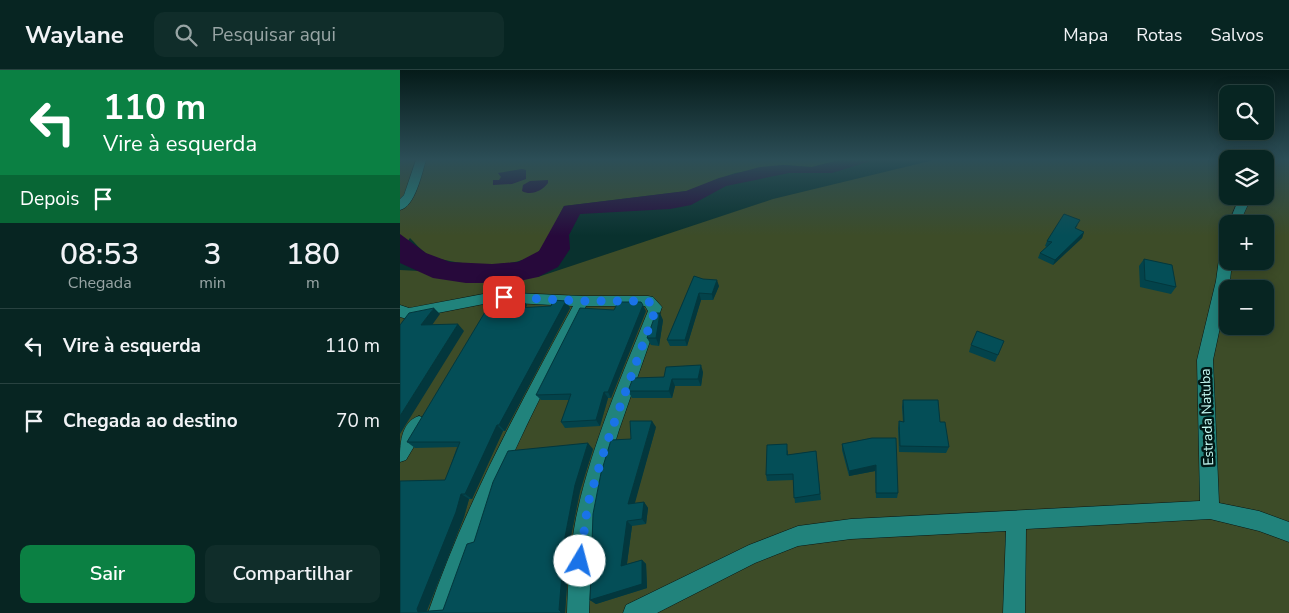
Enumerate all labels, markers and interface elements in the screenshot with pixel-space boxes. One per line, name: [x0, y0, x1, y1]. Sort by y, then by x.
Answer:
search box: [154, 12, 504, 57]
text: Waylane: [25, 19, 124, 51]
icon: search: [172, 21, 200, 49]
text: Pesquisar aqui: [212, 22, 336, 48]
text: Mapa: [1063, 23, 1108, 47]
text: Rotas: [1136, 23, 1182, 47]
text: Salvos: [1210, 23, 1264, 47]
text: 110 m: [103, 84, 206, 131]
map controls: [1219, 85, 1274, 335]
button: search: [1219, 85, 1274, 140]
icon: left: [20, 90, 85, 155]
text: Vire à esquerda: [103, 129, 257, 159]
button: layers: [1219, 150, 1274, 205]
icon: arrive: [89, 185, 117, 213]
text: Depois: [20, 186, 79, 212]
button: +: [1219, 215, 1274, 270]
text: 08:53: [60, 234, 139, 275]
text: 3: [204, 234, 222, 275]
text: 180: [286, 234, 340, 275]
text: Chegada: [68, 272, 132, 294]
text: min: [199, 272, 226, 294]
text: m: [306, 272, 320, 294]
pin: [483, 276, 525, 318]
button: −: [1219, 280, 1274, 335]
icon: arrive: [490, 283, 518, 311]
icon: left: [20, 332, 48, 360]
text: Vire à esquerda: [63, 333, 201, 359]
text: 110 m: [325, 333, 380, 359]
street label: Estrada Natuba: [1196, 368, 1218, 466]
icon: arrive: [20, 407, 48, 435]
text: Chegada ao destino: [63, 408, 238, 434]
text: 70 m: [336, 408, 380, 434]
position arrow: [553, 534, 605, 586]
button: Sair: [20, 545, 195, 603]
button: Compartilhar: [205, 545, 380, 603]

